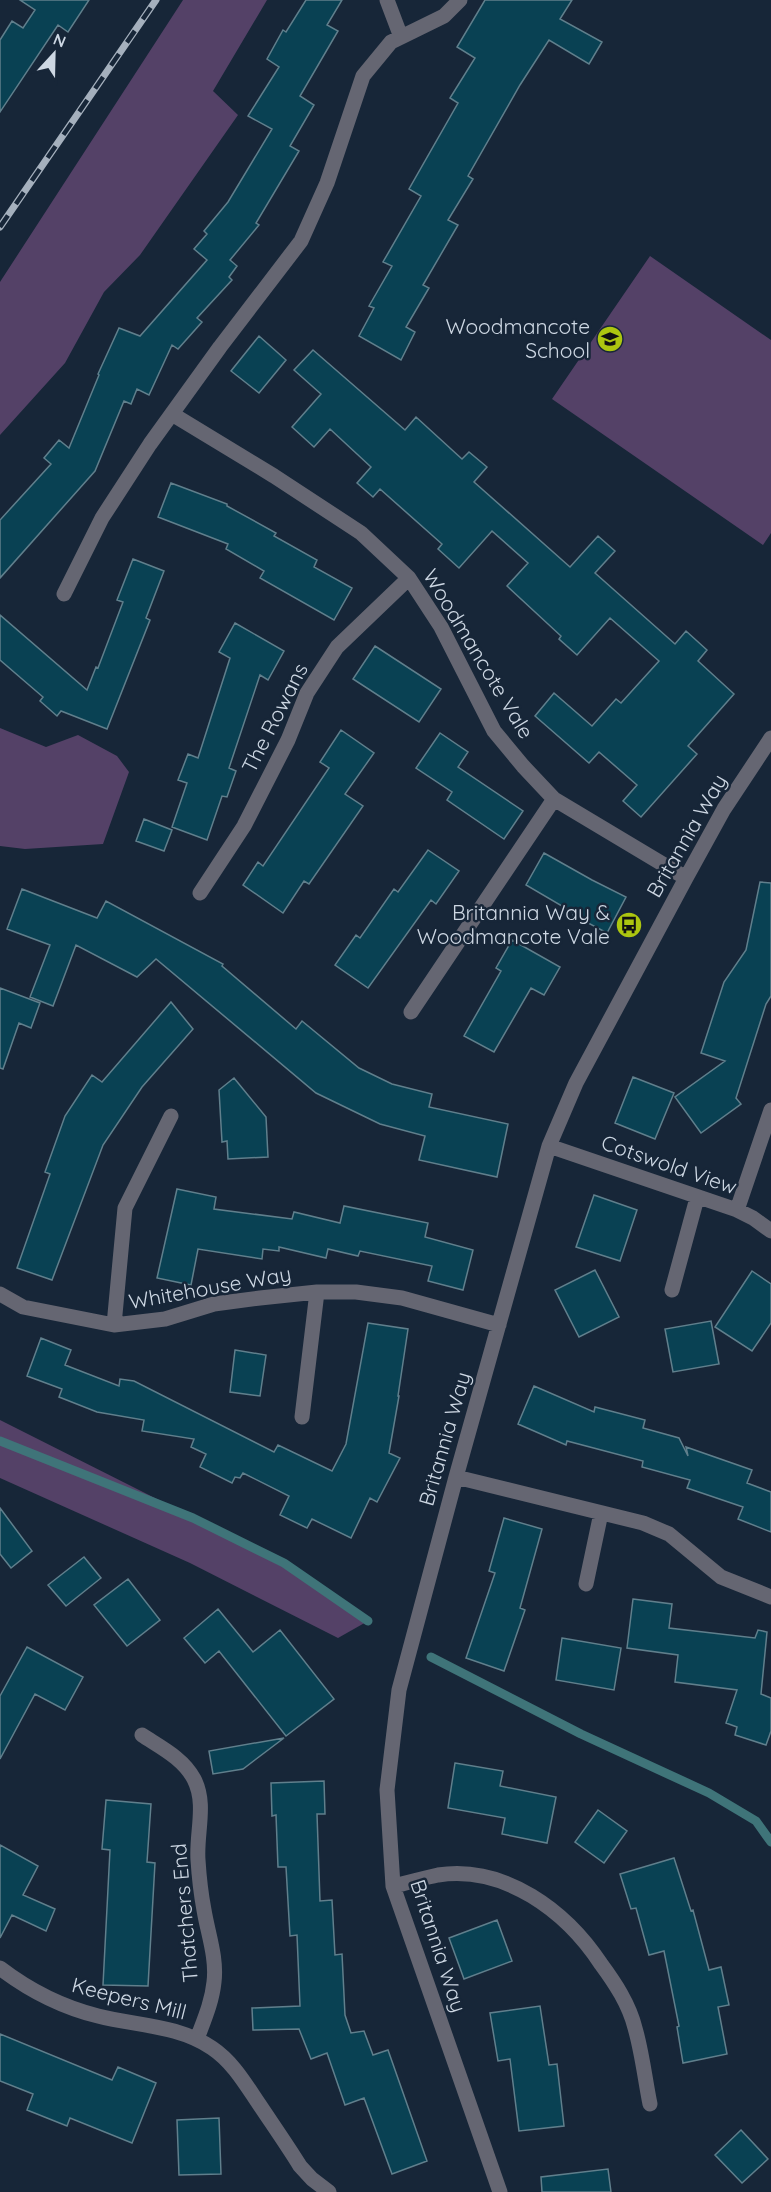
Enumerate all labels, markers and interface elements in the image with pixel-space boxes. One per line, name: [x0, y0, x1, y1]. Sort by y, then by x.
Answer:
north arrow: [24, 24, 84, 84]
text: N: [50, 29, 69, 52]
place label: Woodmancote School: [445, 313, 590, 363]
school or university icon: Woodmancote School: [595, 324, 625, 354]
street label: Woodmancote Vale: [418, 564, 540, 743]
street label: The Rowans: [235, 658, 313, 777]
street label: Britannia Way: [640, 769, 732, 902]
place label: Britannia Way & Woodmancote Vale: [417, 899, 610, 949]
bus stop icon: Britannia Way & Woodmancote Vale: [614, 910, 644, 940]
street label: Cotswold View: [598, 1129, 741, 1199]
street label: Whitehouse Way: [127, 1260, 293, 1314]
street label: Britannia Way: [413, 1369, 476, 1509]
street label: Thatchers End: [165, 1842, 203, 1984]
street label: Britannia Way: [405, 1876, 473, 2015]
street label: Keepers Mill: [69, 1971, 189, 2025]

